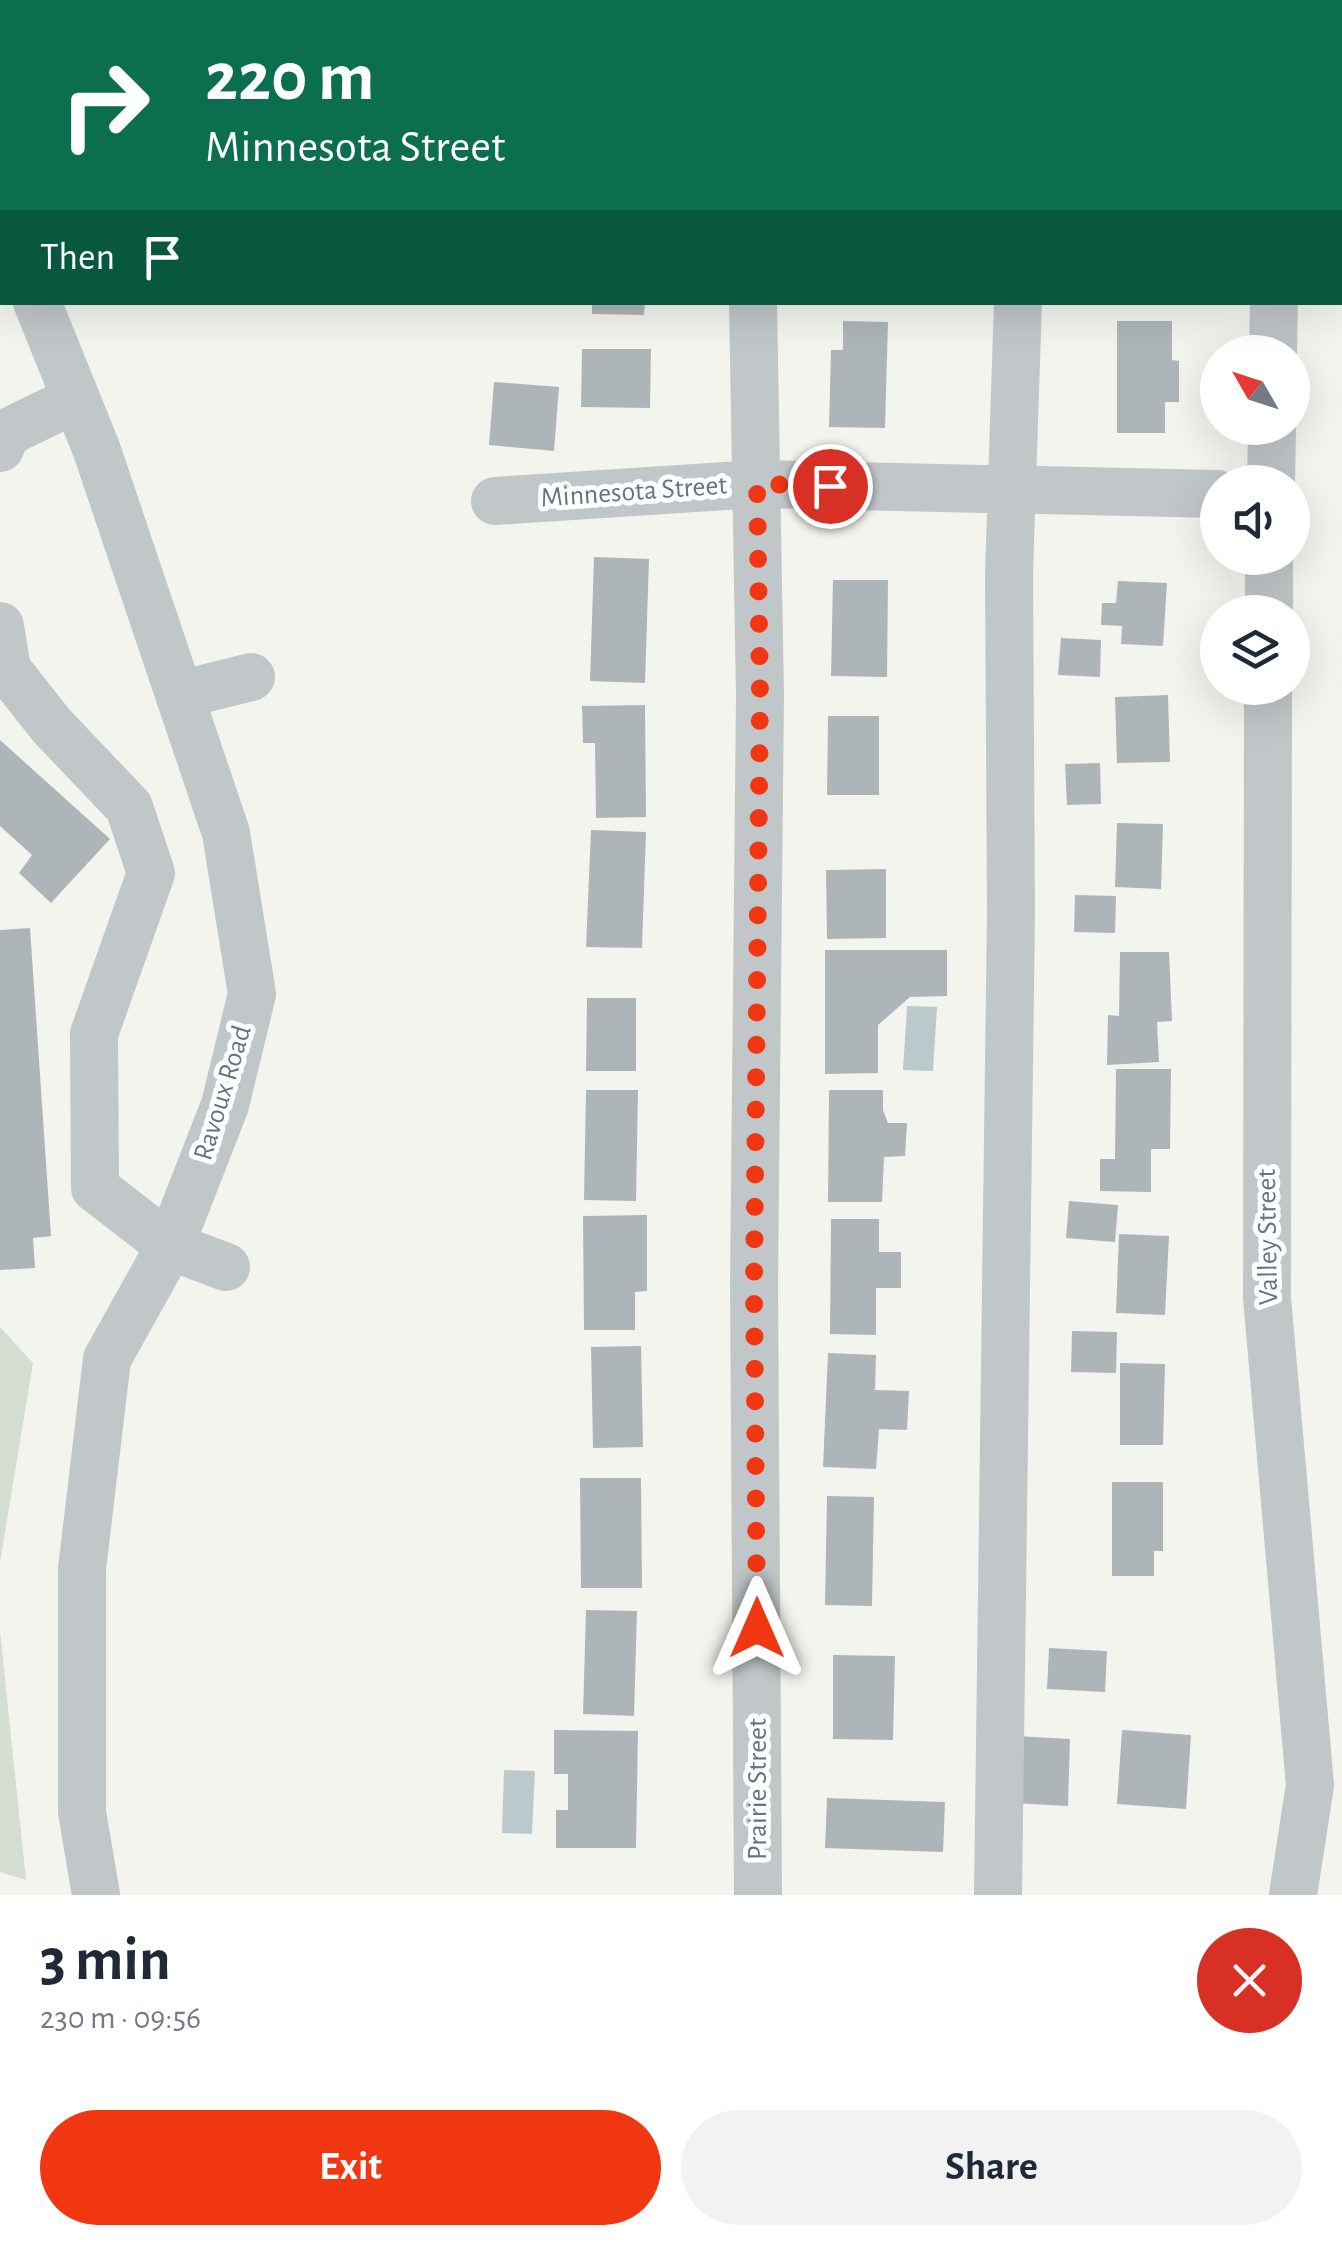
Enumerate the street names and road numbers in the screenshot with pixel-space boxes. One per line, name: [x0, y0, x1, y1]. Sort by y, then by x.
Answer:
street label: Minnesota Street: [540, 472, 728, 512]
street label: Ravoux Road: [189, 1022, 257, 1164]
street label: Valley Street: [1253, 1168, 1283, 1305]
street label: Prairie Street: [744, 1718, 772, 1860]

